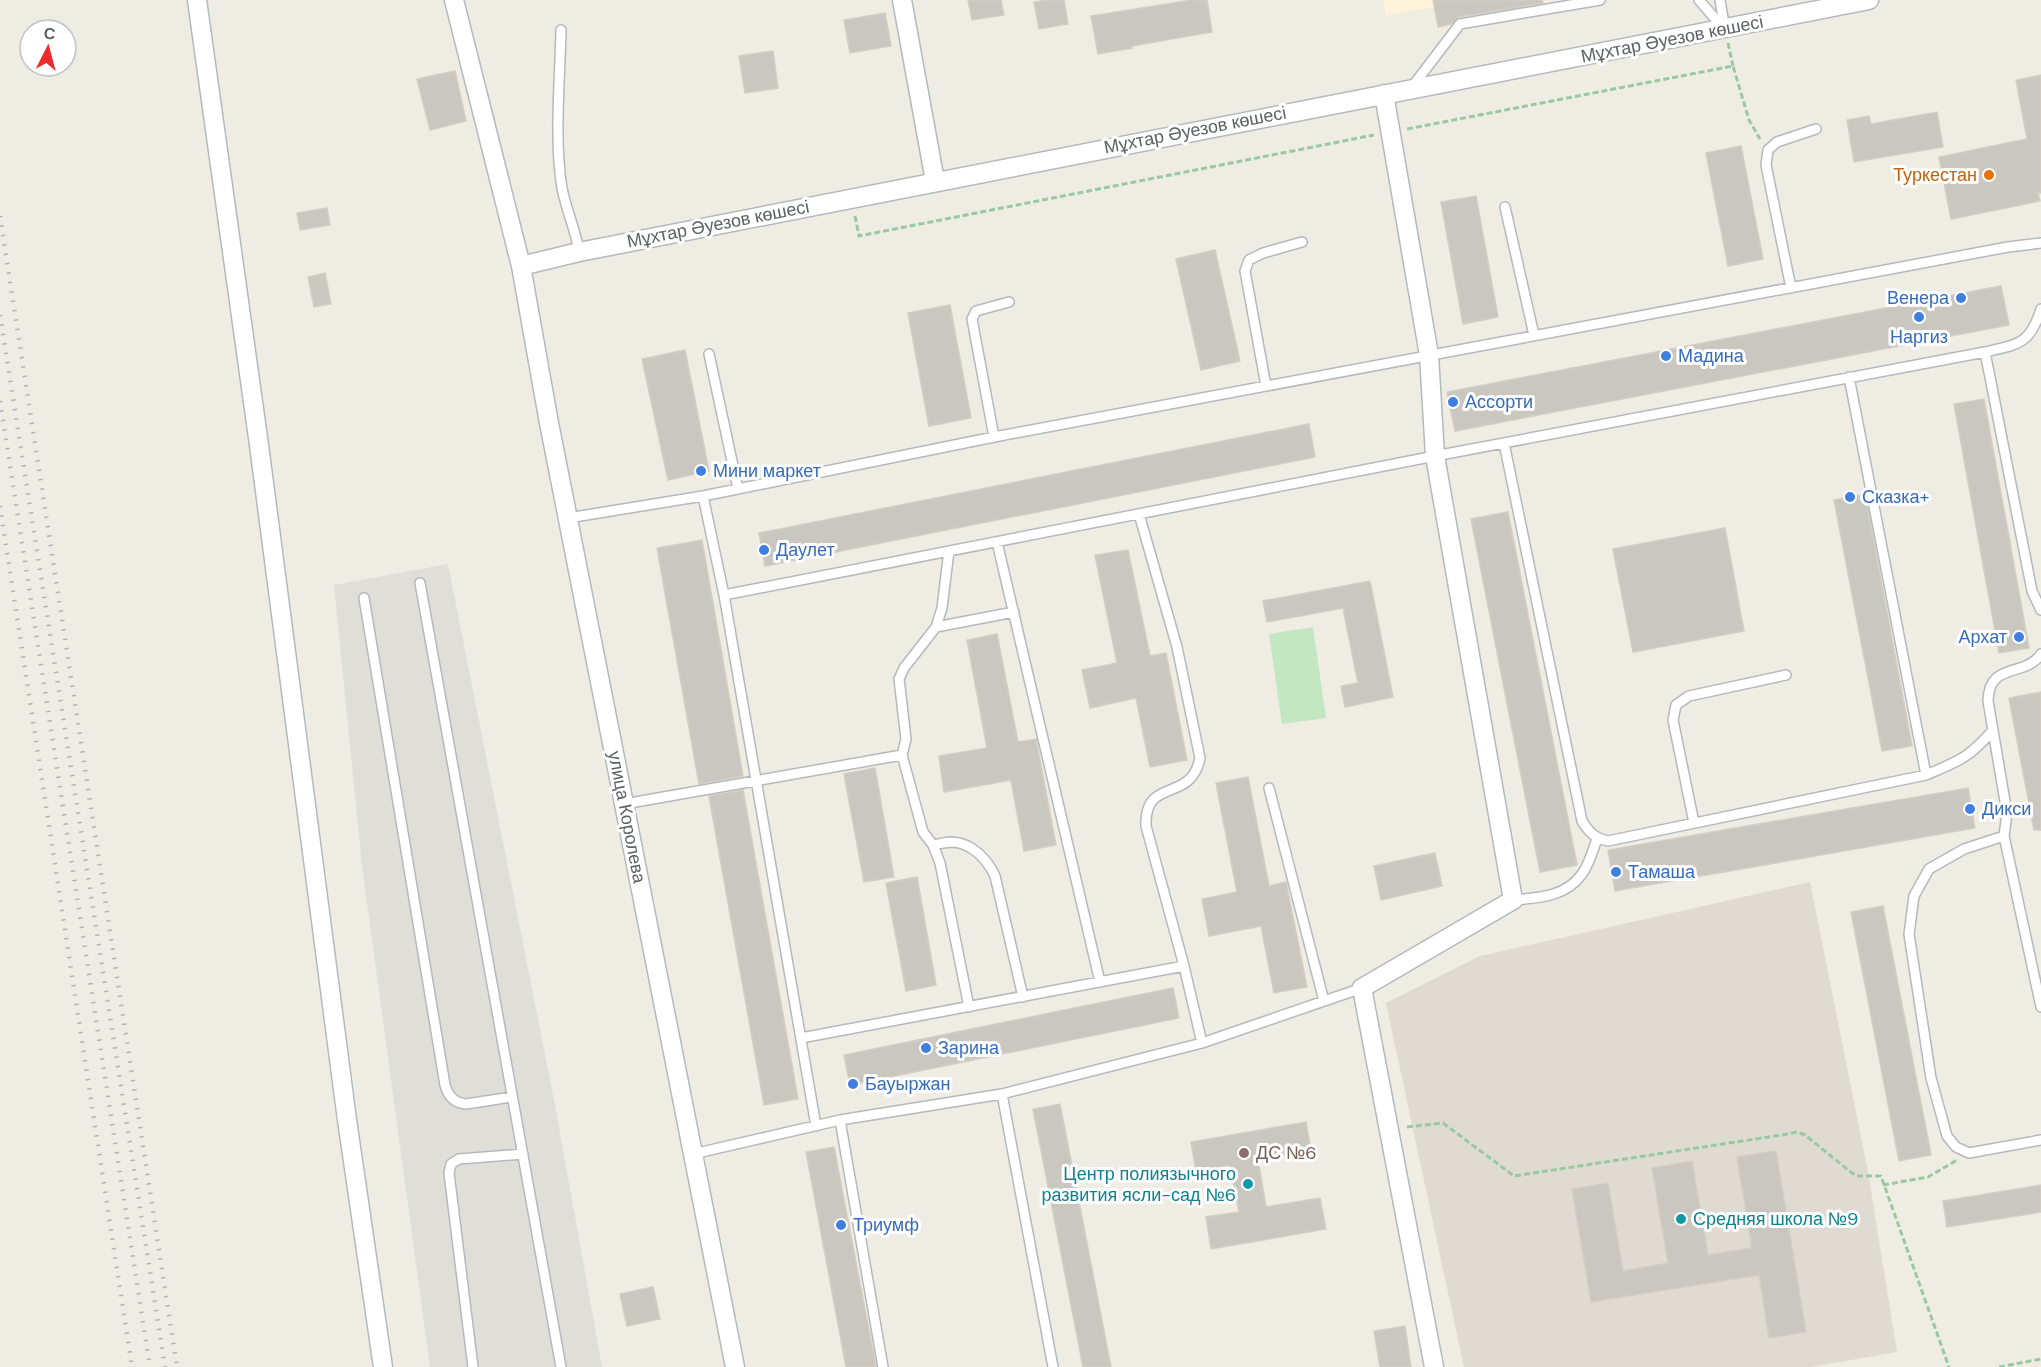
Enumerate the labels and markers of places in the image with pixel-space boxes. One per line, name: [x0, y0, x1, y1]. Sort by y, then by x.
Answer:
place label: Туркестан: [1893, 163, 1977, 187]
marker: Туркестан: [1982, 168, 1996, 182]
place label: Венера: [1887, 286, 1950, 310]
marker: Венера: [1954, 291, 1968, 305]
marker: Наргиз: [1912, 310, 1926, 324]
place label: Наргиз: [1890, 325, 1948, 349]
place label: Мадина: [1678, 344, 1745, 368]
marker: Мадина: [1659, 349, 1673, 363]
place label: Ассорти: [1465, 390, 1533, 414]
marker: Ассорти: [1446, 395, 1460, 409]
place label: Мини маркет: [713, 459, 821, 483]
marker: Мини маркет: [694, 464, 708, 478]
place label: Сказка+: [1862, 485, 1930, 509]
marker: Сказка+: [1843, 490, 1857, 504]
place label: Даулет: [776, 538, 835, 562]
marker: Даулет: [757, 543, 771, 557]
place label: Архат: [1959, 625, 2007, 649]
marker: Архат: [2012, 630, 2026, 644]
place label: Дикси: [1982, 797, 2031, 821]
marker: Дикси: [1963, 802, 1977, 816]
place label: Тамаша: [1628, 860, 1696, 884]
marker: Тамаша: [1609, 865, 1623, 879]
place label: Зарина: [938, 1036, 1000, 1060]
marker: Зарина: [919, 1041, 933, 1055]
place label: Бауыржан: [865, 1072, 951, 1096]
marker: Бауыржан: [846, 1077, 860, 1091]
place label: ДС №6: [1256, 1141, 1317, 1165]
marker: ДС №6: [1237, 1146, 1251, 1160]
place label: Центр полиязычного развития ясли-сад №6: [1042, 1162, 1236, 1207]
marker: Центр полиязычного развития ясли-сад №6: [1241, 1177, 1255, 1191]
place label: Средняя школа №9: [1693, 1207, 1858, 1231]
marker: Средняя школа №9: [1674, 1212, 1688, 1226]
place label: Триумф: [853, 1213, 919, 1237]
marker: Триумф: [834, 1218, 848, 1232]

